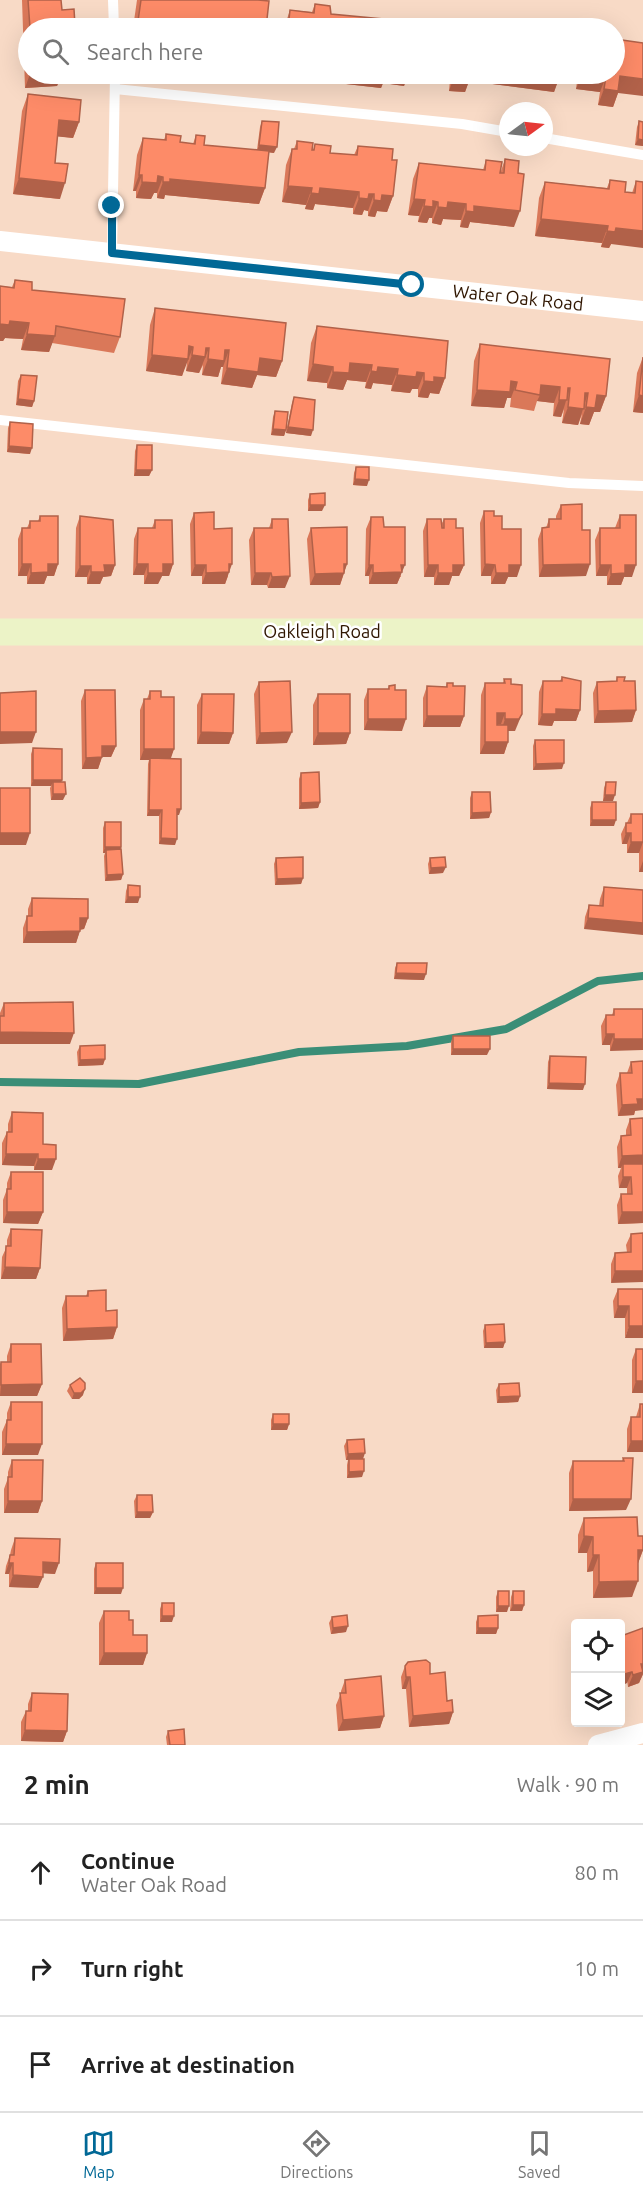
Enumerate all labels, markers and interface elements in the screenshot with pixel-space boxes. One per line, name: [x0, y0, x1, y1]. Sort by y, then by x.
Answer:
search box: [18, 18, 625, 84]
icon: search: [39, 35, 72, 68]
text: Search here: [87, 39, 203, 64]
north arrow: [499, 102, 553, 156]
route end: [98, 192, 124, 218]
route start: [398, 271, 424, 297]
street label: Water Oak Road: [452, 280, 584, 314]
street label: Oakleigh Road: [263, 621, 381, 641]
map controls: [571, 1619, 625, 1727]
button: locate: [571, 1619, 625, 1673]
button: layers: [571, 1673, 625, 1727]
text: 2 min: [24, 1770, 90, 1799]
text: Walk · 90 m: [517, 1773, 619, 1796]
text: Continue: [81, 1848, 175, 1873]
icon: ahead: [24, 1856, 57, 1889]
text: 80 m: [575, 1861, 619, 1884]
text: Water Oak Road: [81, 1873, 227, 1896]
icon: right: [24, 1952, 57, 1985]
text: Turn right: [81, 1956, 183, 1981]
text: 10 m: [575, 1957, 619, 1980]
icon: arrive: [24, 2048, 57, 2081]
text: Arrive at destination: [81, 2052, 295, 2077]
tab: Map: [82, 2127, 115, 2181]
tab: Directions: [280, 2127, 353, 2181]
tab: Saved: [518, 2127, 561, 2181]

